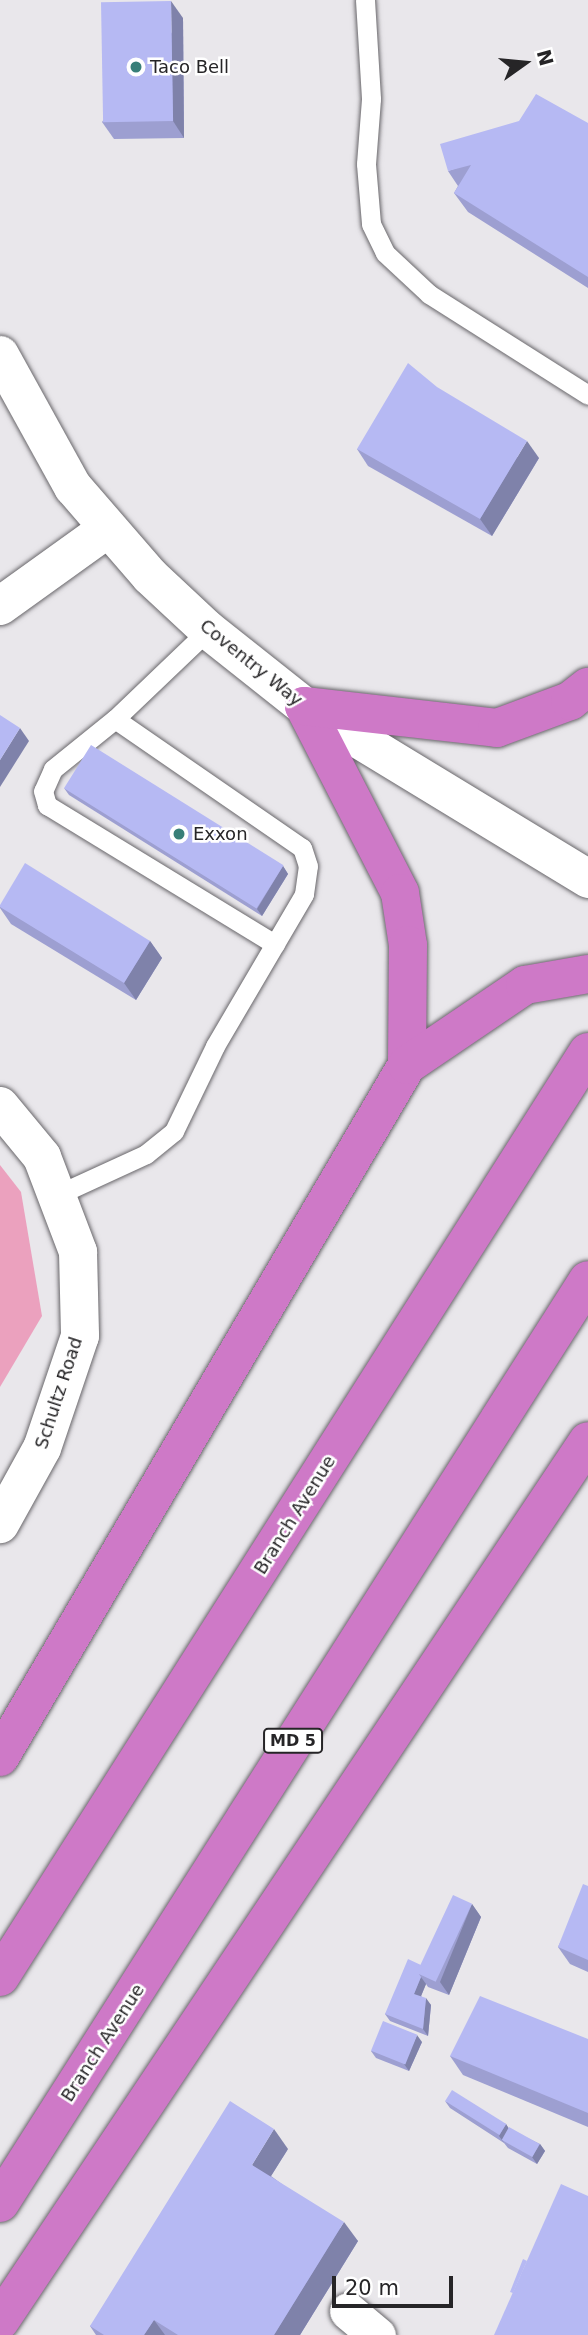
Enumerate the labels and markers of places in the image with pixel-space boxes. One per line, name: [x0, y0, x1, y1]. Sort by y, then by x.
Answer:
place label: Taco Bell: [150, 56, 229, 78]
marker: Taco Bell: [128, 59, 144, 75]
place label: Exxon: [193, 823, 248, 845]
marker: Exxon: [171, 826, 187, 842]

